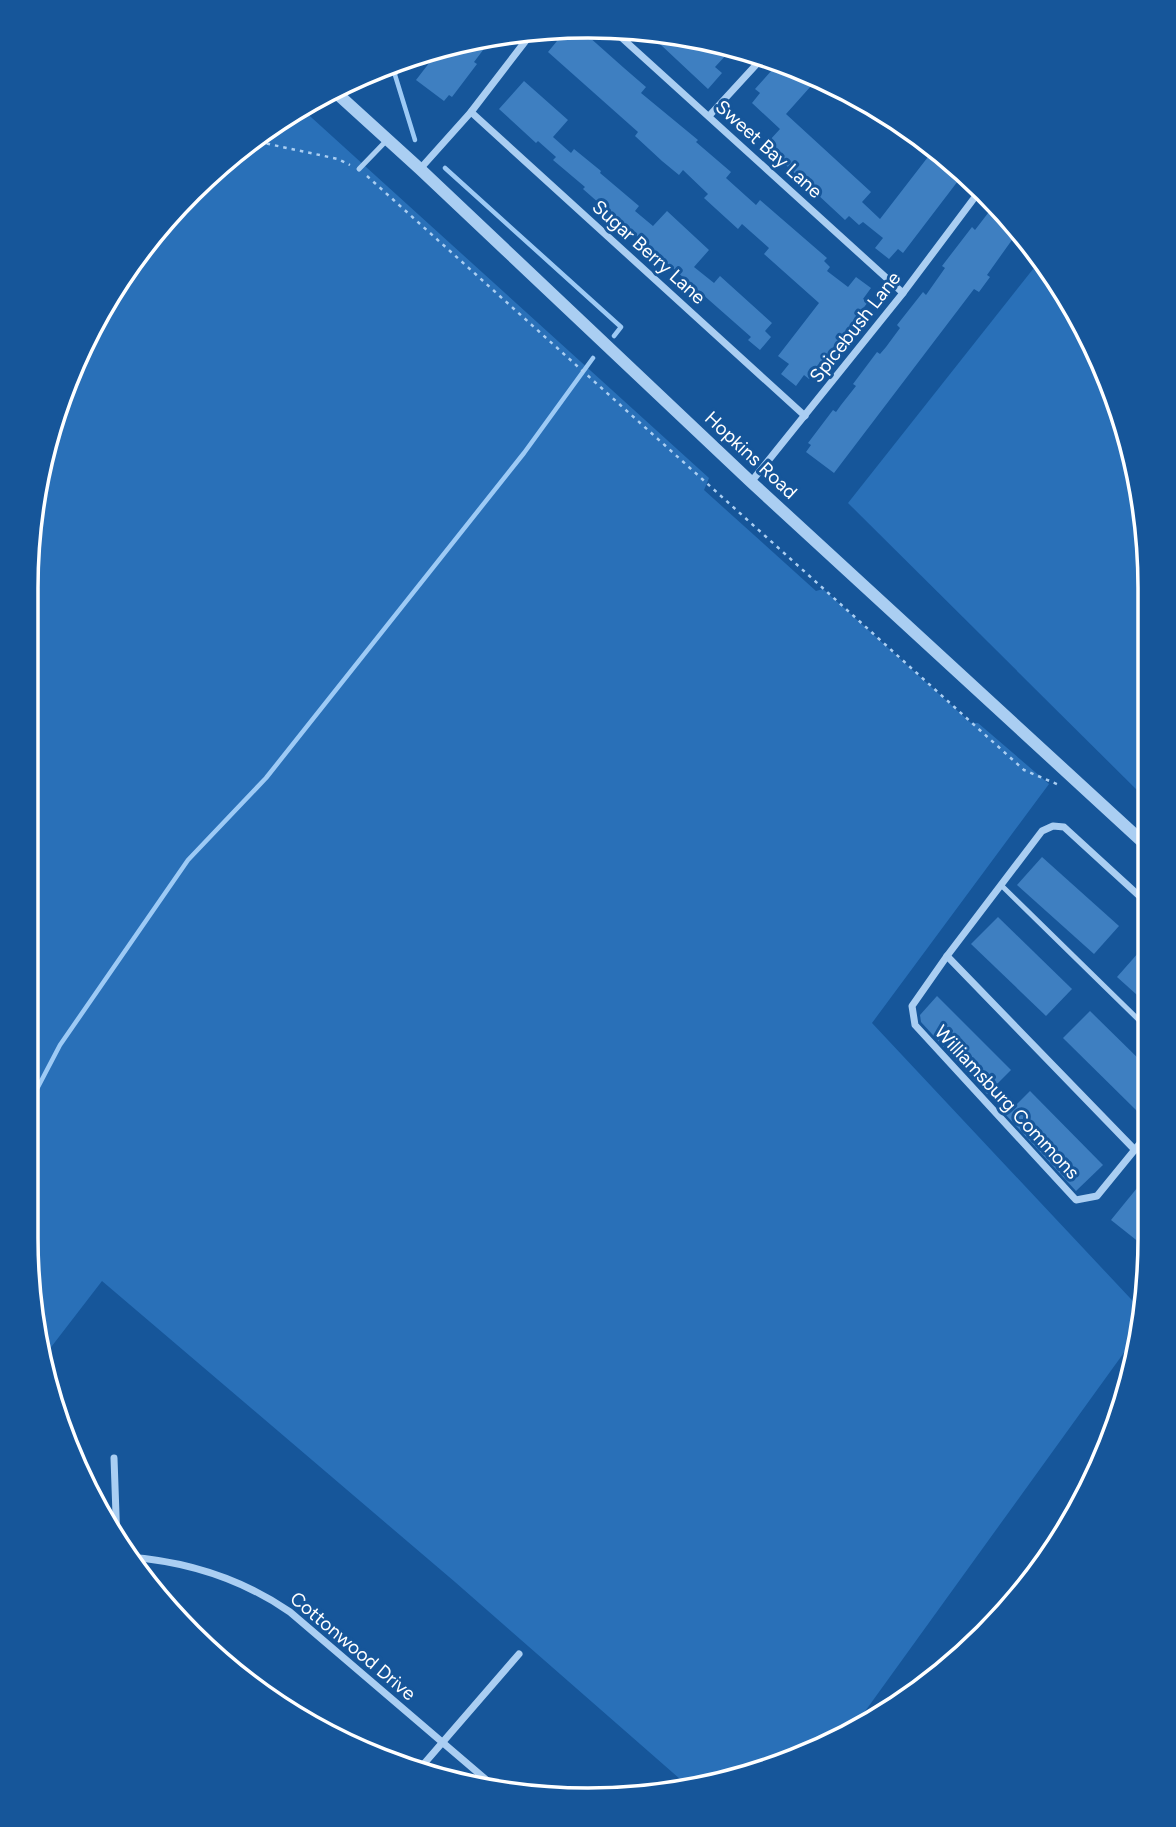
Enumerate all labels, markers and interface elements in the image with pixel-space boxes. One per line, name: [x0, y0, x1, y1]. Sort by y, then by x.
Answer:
street label: Sweet Bay Lane: [711, 95, 827, 203]
street label: Sugar Berry Lane: [588, 195, 710, 309]
street label: Spicebush Lane: [805, 267, 905, 387]
street label: Hopkins Road: [700, 406, 802, 504]
street label: Williamsburg Commons: [930, 1020, 1084, 1184]
street label: Cottonwood Drive: [285, 1587, 421, 1705]

